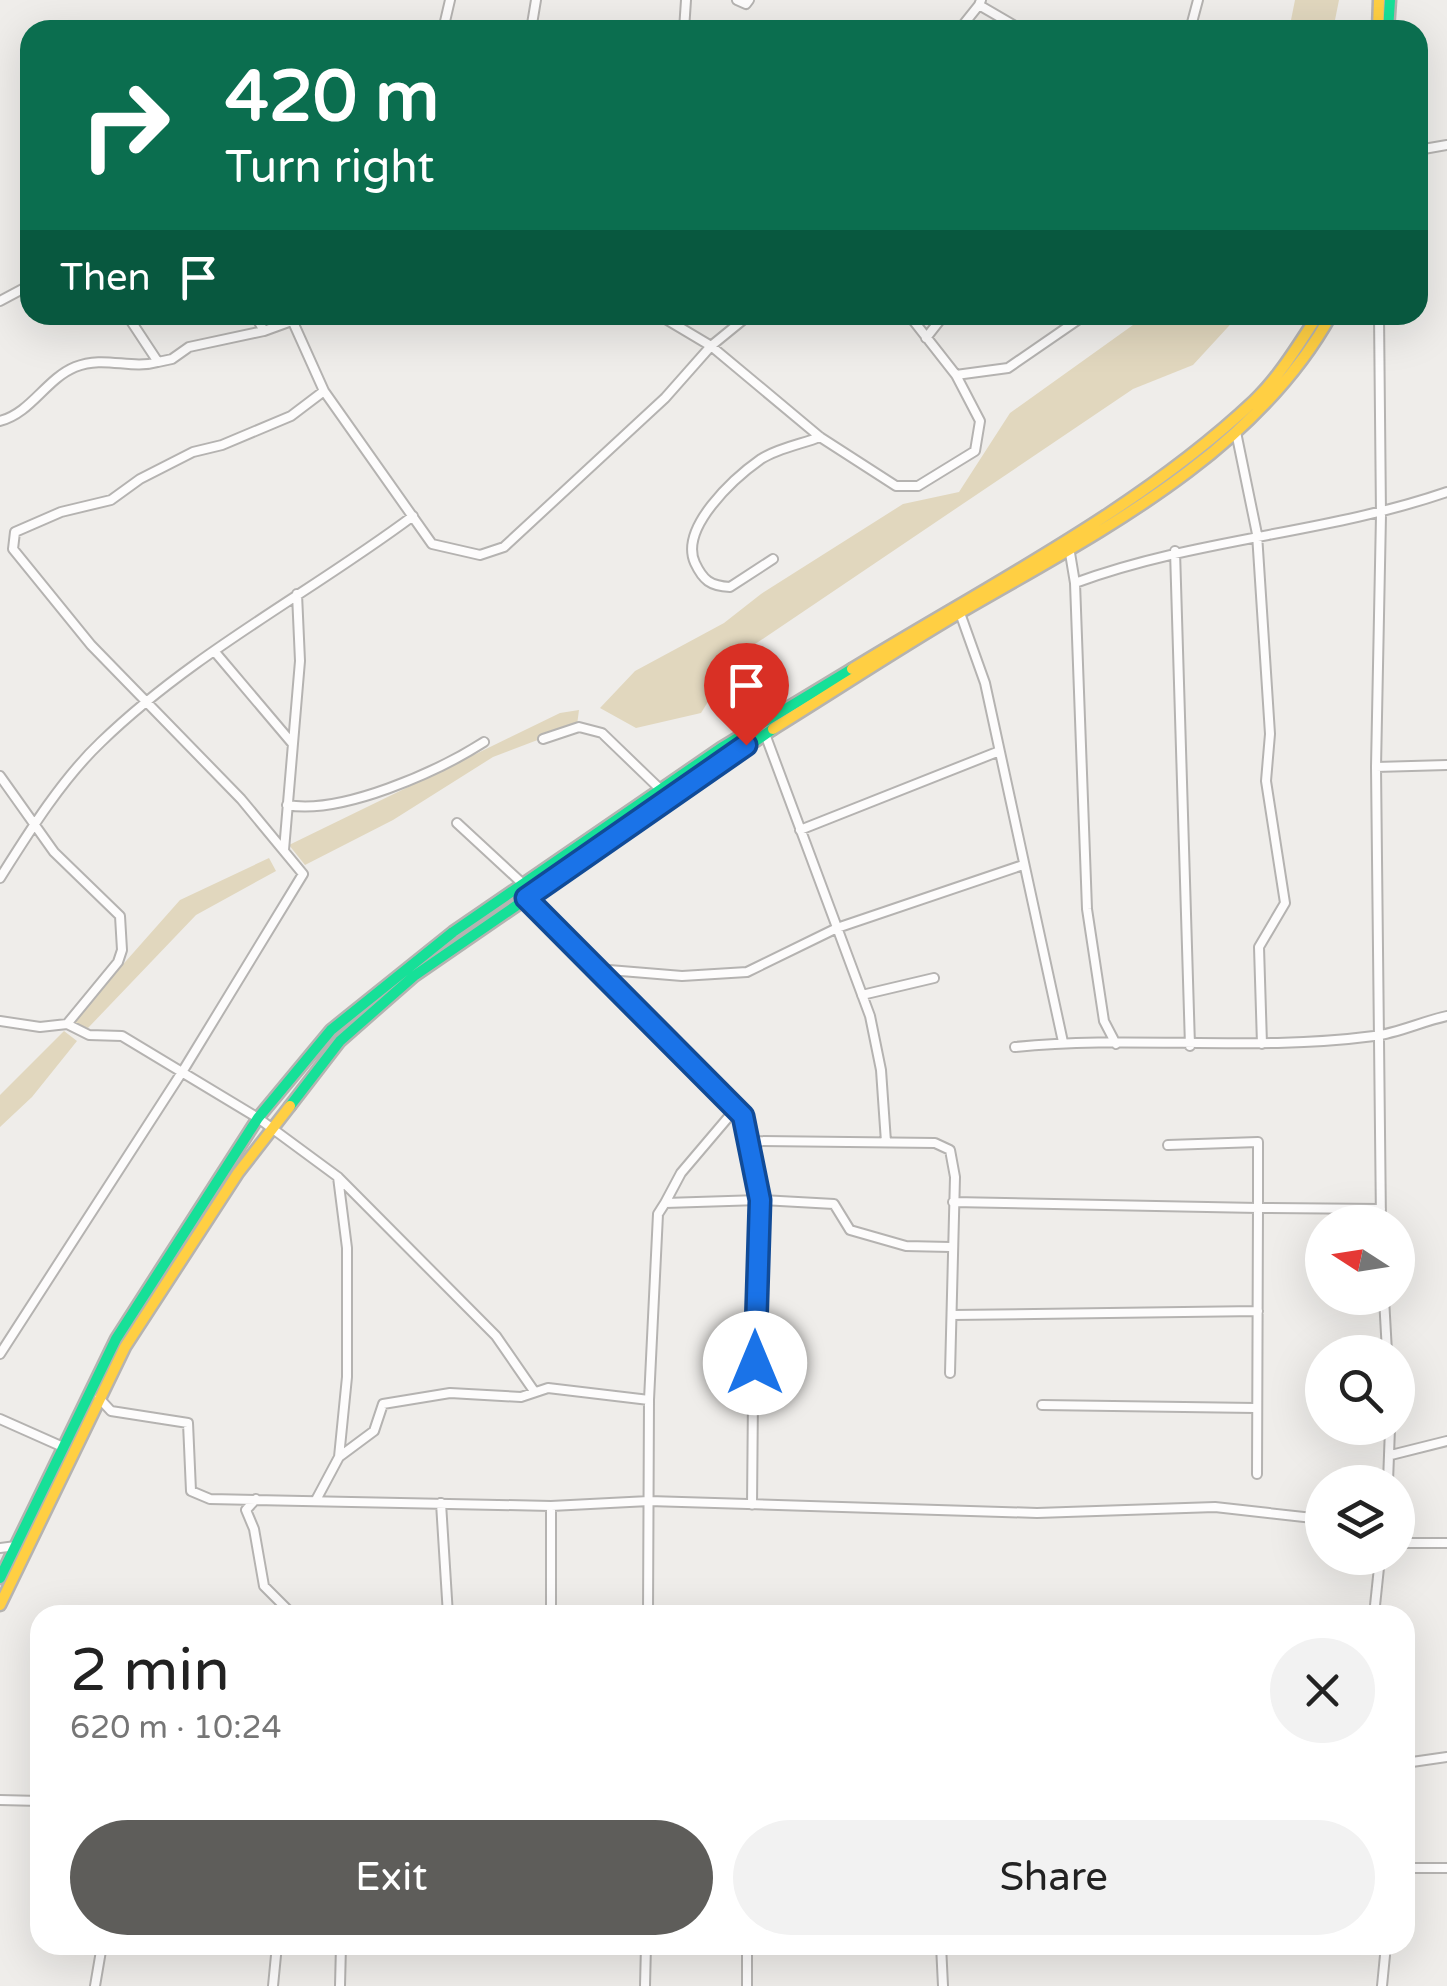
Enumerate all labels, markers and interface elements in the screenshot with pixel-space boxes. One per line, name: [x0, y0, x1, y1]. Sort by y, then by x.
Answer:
text: 420 m: [225, 56, 439, 140]
icon: right: [60, 60, 190, 190]
text: Turn right: [225, 141, 434, 195]
icon: arrive: [171, 250, 226, 305]
text: Then: [60, 255, 151, 301]
pin: [704, 643, 789, 746]
icon: arrive: [719, 658, 774, 713]
north arrow: [1305, 1205, 1415, 1315]
map controls: [1305, 1205, 1415, 1575]
position arrow: [703, 1311, 807, 1415]
button: search: [1305, 1335, 1415, 1445]
button: layers: [1305, 1465, 1415, 1575]
text: 2 min: [70, 1635, 230, 1707]
button: close: [1270, 1638, 1375, 1743]
text: 620 m · 10:24: [70, 1709, 282, 1747]
button: Exit: [70, 1820, 713, 1935]
button: Share: [733, 1820, 1375, 1935]

